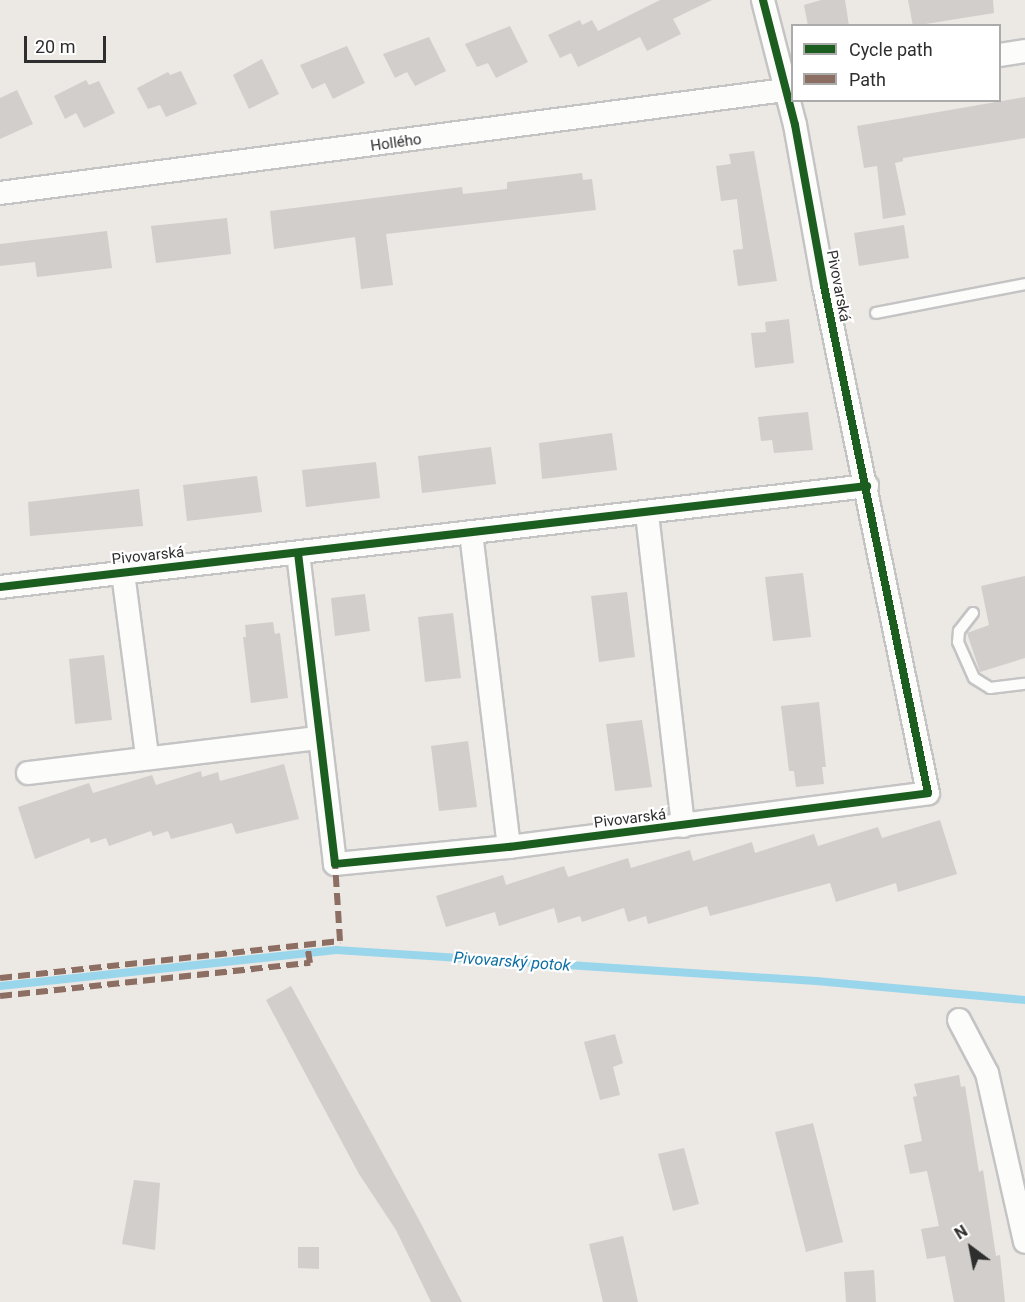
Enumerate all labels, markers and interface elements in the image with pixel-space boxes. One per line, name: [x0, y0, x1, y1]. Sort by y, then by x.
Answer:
scale bar: [27, 24, 110, 62]
legend: [791, 24, 1001, 102]
text: 20 m: [35, 36, 75, 57]
text: Cycle path: [849, 39, 933, 60]
text: Path: [849, 69, 886, 90]
street label: Hollého: [369, 131, 423, 155]
street label: Pivovarská: [822, 249, 854, 323]
street label: Pivovarská: [111, 543, 185, 569]
street label: Pivovarská: [593, 806, 667, 832]
water label: Pivovarský potok: [453, 948, 571, 976]
north arrow: [941, 1218, 1001, 1278]
text: N: [951, 1221, 971, 1243]

